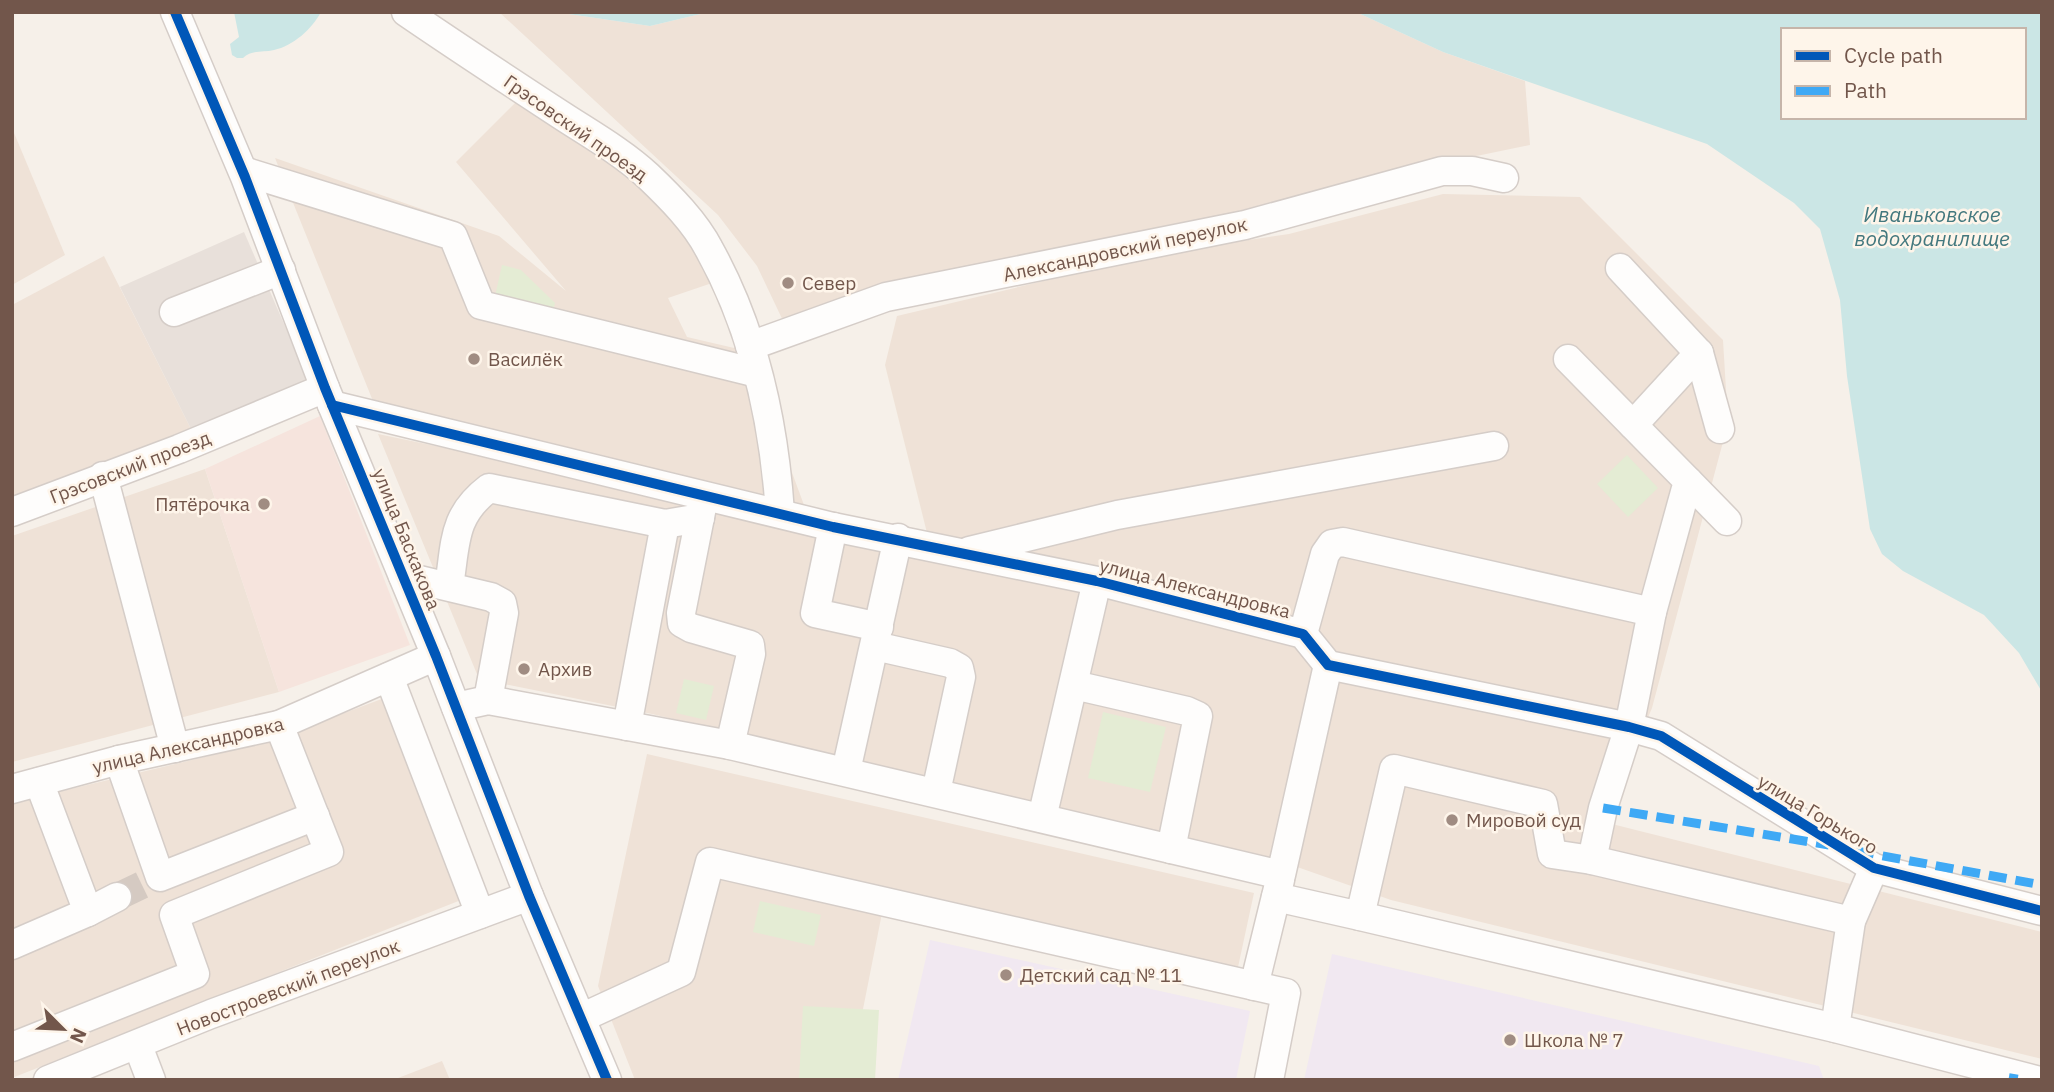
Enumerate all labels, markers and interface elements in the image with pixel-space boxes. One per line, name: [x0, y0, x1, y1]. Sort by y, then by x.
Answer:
legend: [1781, 28, 2026, 119]
text: Cycle path: [1844, 41, 1943, 69]
street label: Грэсовский проезд: [499, 69, 653, 187]
text: Path: [1844, 76, 1887, 104]
water label: Иваньковское водохранилище: [1854, 200, 2010, 252]
street label: Александровский переулок: [1001, 211, 1249, 287]
place label: Север: [802, 271, 856, 295]
marker: Север: [780, 275, 796, 291]
place label: Василёк: [488, 347, 563, 371]
marker: Василёк: [466, 351, 482, 367]
street label: Грэсовский проезд: [46, 425, 214, 509]
street label: улица Баскакова: [368, 465, 446, 613]
place label: Пятёрочка: [155, 492, 250, 516]
marker: Пятёрочка: [256, 496, 272, 512]
street label: улица Александровка: [1097, 553, 1293, 623]
place label: Архив: [538, 657, 592, 681]
marker: Архив: [516, 661, 532, 677]
street label: улица Александровка: [90, 711, 286, 779]
street label: улица Горького: [1754, 769, 1882, 859]
place label: Мировой суд: [1466, 808, 1581, 832]
marker: Мировой суд: [1444, 812, 1460, 828]
street label: Новостроевский переулок: [173, 933, 403, 1041]
place label: Детский сад № 11: [1020, 963, 1182, 987]
marker: Детский сад № 11: [998, 967, 1014, 983]
north arrow: [28, 994, 98, 1064]
text: N: [65, 1025, 92, 1047]
place label: Школа № 7: [1524, 1028, 1624, 1052]
marker: Школа № 7: [1502, 1032, 1518, 1048]

